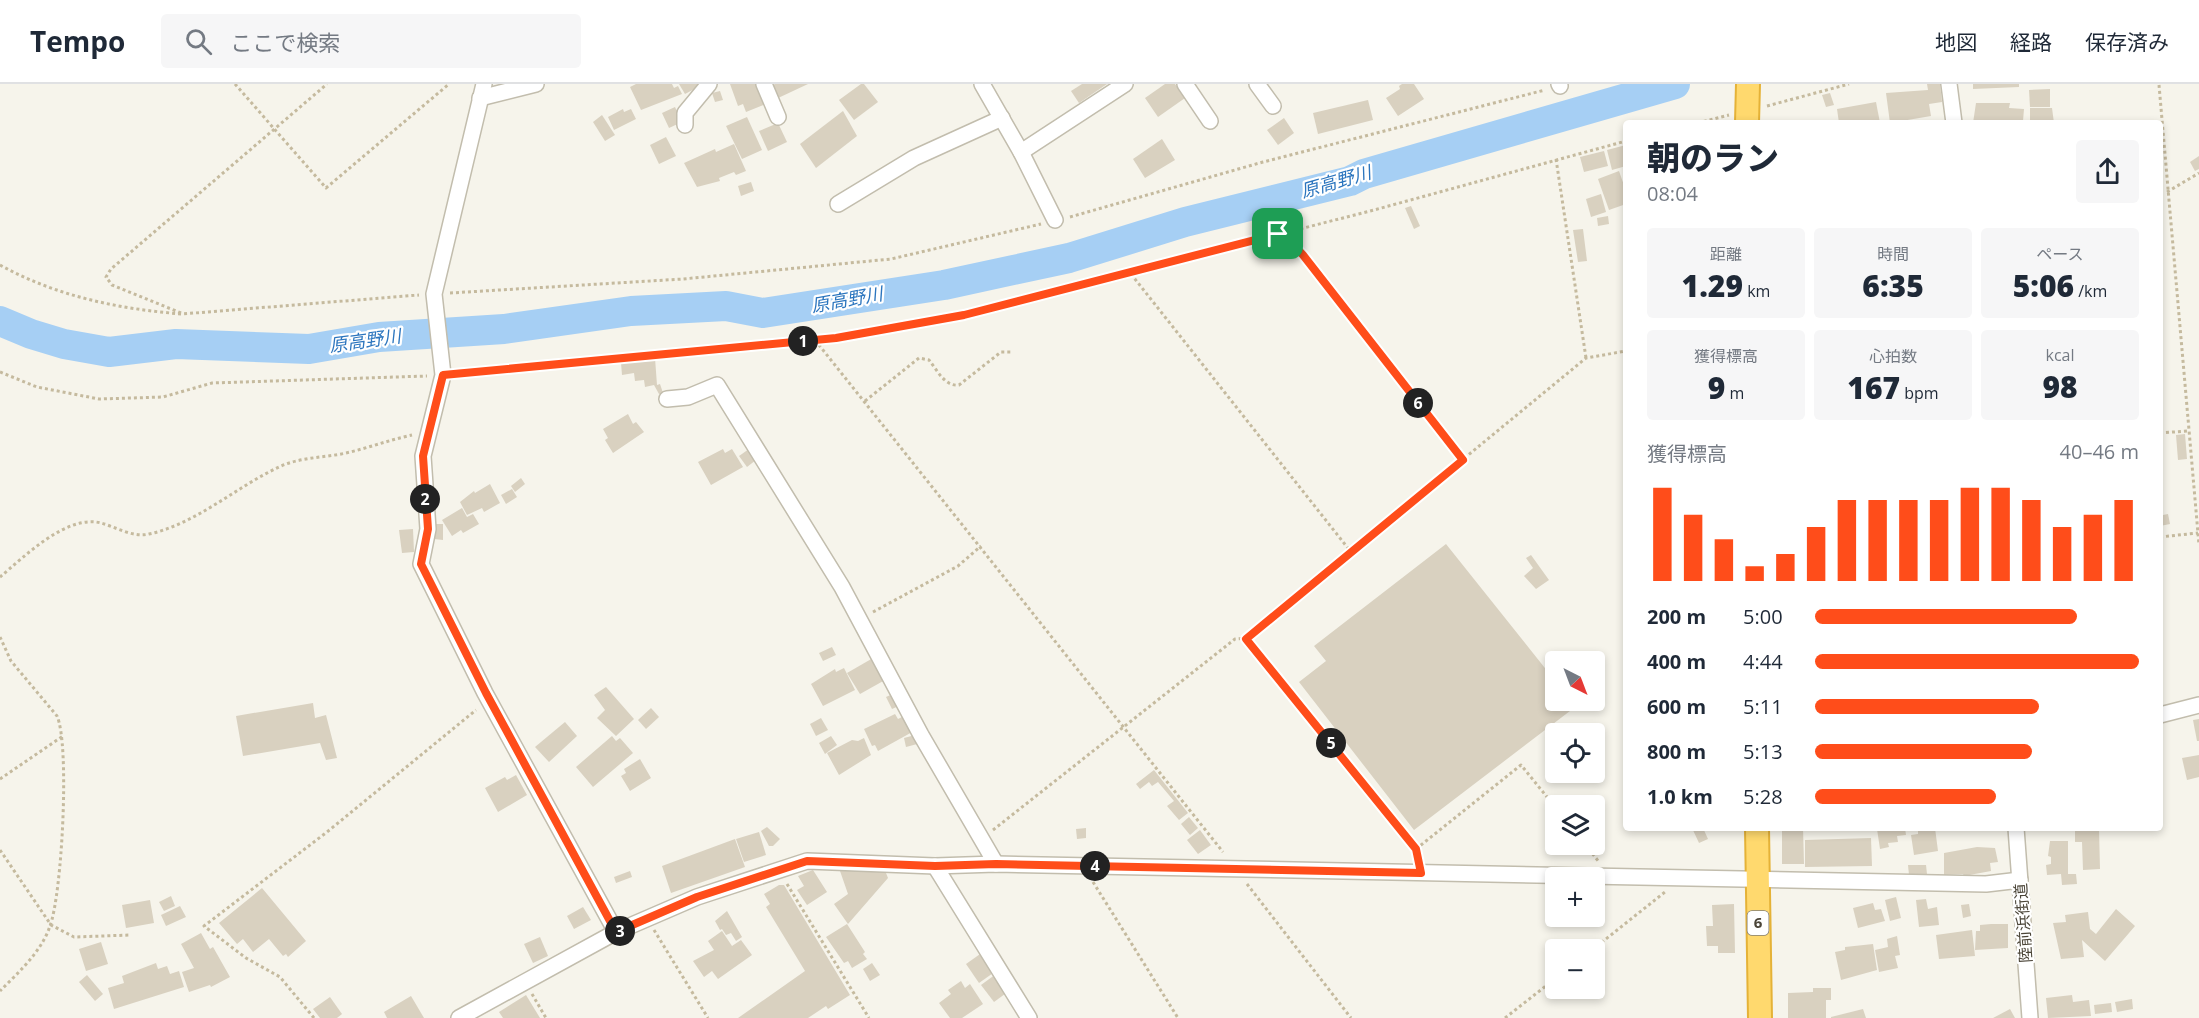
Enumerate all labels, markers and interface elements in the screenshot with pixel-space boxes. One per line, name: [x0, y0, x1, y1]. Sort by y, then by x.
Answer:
search box: [161, 14, 581, 68]
text: Tempo: [30, 22, 125, 60]
icon: search: [182, 25, 215, 58]
text: ここで検索: [230, 27, 340, 57]
text: 地図: [1935, 28, 1977, 56]
text: 経路: [2010, 28, 2052, 56]
text: 保存済み: [2085, 28, 2169, 56]
text: 朝のラン: [1647, 135, 1779, 180]
button: share: [2076, 140, 2139, 203]
water label: 原高野川: [1298, 159, 1376, 202]
text: 08:04: [1647, 180, 1698, 207]
pin: [1252, 208, 1303, 259]
icon: arrive: [1261, 217, 1294, 250]
text: 距離: [1710, 243, 1742, 265]
text: 時間: [1877, 243, 1909, 265]
text: ペース: [2036, 243, 2084, 265]
text: 1.29: [1682, 265, 1743, 306]
text: 6:35: [1862, 265, 1924, 306]
text: 5:06: [2013, 265, 2074, 306]
text: km: [1743, 280, 1770, 302]
text: /km: [2074, 280, 2107, 302]
water label: 原高野川: [809, 281, 886, 317]
water label: 原高野川: [328, 323, 404, 357]
pin: 1: [788, 326, 818, 356]
text: 1: [798, 330, 808, 352]
text: kcal: [2046, 344, 2075, 366]
text: 獲得標高: [1694, 345, 1758, 367]
text: 心拍数: [1869, 345, 1917, 367]
text: 98: [2042, 366, 2078, 407]
text: 9: [1708, 367, 1725, 408]
text: 167: [1847, 367, 1900, 408]
text: m: [1725, 382, 1744, 404]
text: bpm: [1900, 382, 1939, 404]
pin: 6: [1403, 388, 1433, 418]
text: 6: [1413, 392, 1423, 414]
text: 40–46 m: [2060, 438, 2139, 465]
text: 獲得標高: [1647, 440, 1727, 467]
pin: 2: [410, 484, 440, 514]
text: 2: [420, 488, 430, 510]
text: 200 m: [1647, 603, 1706, 630]
text: 5:00: [1743, 603, 1783, 630]
text: 400 m: [1647, 648, 1706, 675]
text: 4:44: [1743, 648, 1783, 675]
north arrow: [1545, 651, 1605, 711]
map controls: [1545, 651, 1605, 999]
text: 600 m: [1647, 693, 1706, 720]
text: 5:11: [1743, 693, 1783, 720]
button: locate: [1545, 723, 1605, 783]
pin: 5: [1316, 728, 1346, 758]
text: 5: [1326, 732, 1336, 754]
text: 800 m: [1647, 738, 1706, 765]
text: 5:13: [1743, 738, 1783, 765]
text: 1.0 km: [1647, 783, 1713, 810]
text: 5:28: [1743, 783, 1783, 810]
button: layers: [1545, 795, 1605, 855]
pin: 4: [1080, 851, 1110, 881]
text: 4: [1090, 855, 1100, 877]
button: +: [1545, 867, 1605, 927]
street label: 陸前浜街道: [2009, 882, 2037, 964]
road number: 6: [1748, 911, 1768, 935]
pin: 3: [605, 916, 635, 946]
text: 3: [615, 920, 625, 942]
button: −: [1545, 939, 1605, 999]

